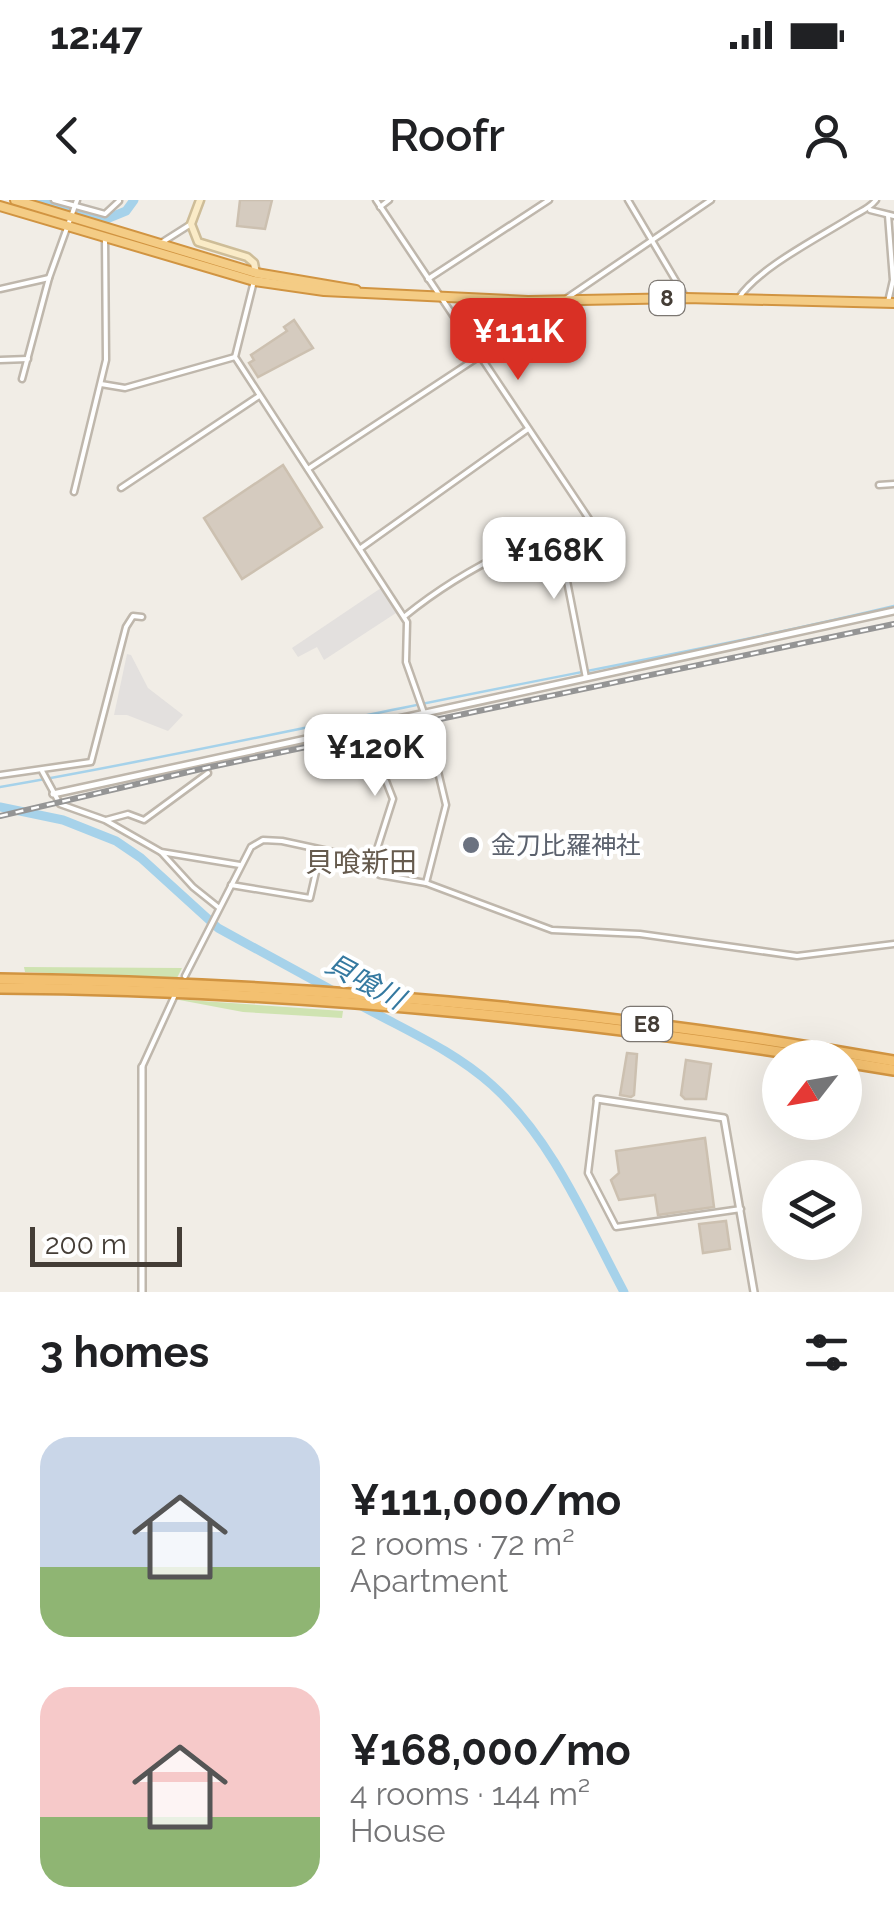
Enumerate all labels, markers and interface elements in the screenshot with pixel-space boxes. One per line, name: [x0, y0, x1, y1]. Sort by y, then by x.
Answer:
text: 12:47: [50, 13, 143, 58]
icon: back: [40, 108, 95, 163]
icon: person: [799, 108, 854, 163]
text: Roofr: [389, 109, 505, 162]
road number: 8: [650, 281, 684, 315]
pin: ¥111K: [448, 298, 588, 383]
text: ¥111K: [472, 312, 564, 349]
pin: ¥168K: [484, 517, 624, 602]
text: ¥168K: [505, 531, 603, 568]
pin: ¥120K: [305, 714, 445, 799]
text: ¥120K: [326, 728, 424, 765]
place label: 金刀比羅神社: [491, 830, 641, 860]
marker: 金刀比羅神社: [460, 834, 482, 856]
district label: 貝喰新田: [305, 846, 417, 879]
water label: 貝喰川: [320, 947, 412, 1017]
road number: E8: [622, 1007, 672, 1041]
north arrow: [762, 1040, 862, 1140]
map controls: [762, 1040, 862, 1260]
button: layers: [762, 1160, 862, 1260]
scale bar: [30, 1222, 182, 1266]
text: 200 m: [45, 1228, 127, 1261]
icon: filters: [799, 1325, 854, 1380]
text: 3 homes: [40, 1328, 209, 1377]
text: ¥111,000/mo: [350, 1476, 621, 1525]
icon: home: [120, 1477, 240, 1597]
text: 2 rooms · 72 m²: [350, 1525, 575, 1562]
text: Apartment: [350, 1562, 508, 1599]
text: ¥168,000/mo: [350, 1726, 631, 1775]
icon: home: [120, 1727, 240, 1847]
text: 4 rooms · 144 m²: [350, 1775, 590, 1812]
text: House: [350, 1812, 446, 1849]

